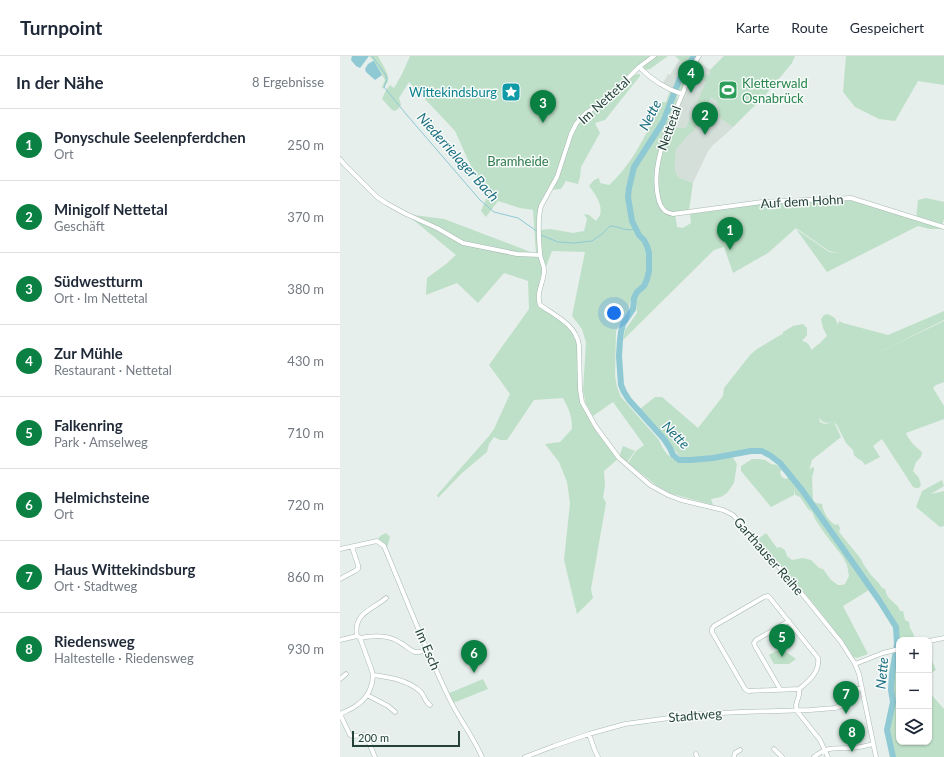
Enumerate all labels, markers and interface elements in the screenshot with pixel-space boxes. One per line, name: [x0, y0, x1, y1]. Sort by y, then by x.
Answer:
text: Turnpoint: [20, 16, 102, 39]
text: Karte: [736, 19, 769, 36]
text: Route: [791, 19, 828, 36]
text: Gespeichert: [850, 19, 924, 36]
pin: 4: [678, 60, 704, 93]
text: In der Nähe: [16, 72, 104, 93]
street label: Im Nettetal: [575, 73, 633, 127]
text: 8 Ergebnisse: [252, 74, 324, 90]
place label: Kletterwald Osnabrück: [742, 75, 808, 106]
sports icon: Kletterwald Osnabrück: [717, 79, 739, 101]
place icon: Wittekindsburg: [500, 81, 522, 103]
place label: Wittekindsburg: [409, 84, 497, 100]
pin: 3: [530, 90, 556, 123]
water label: Nette: [635, 96, 665, 133]
pin: 2: [692, 102, 718, 135]
street label: Nettetal: [654, 103, 684, 153]
water label: Niederrielager Bach: [414, 109, 503, 205]
text: Ponyschule Seelenpferdchen: [54, 128, 246, 146]
text: 1: [25, 137, 33, 153]
text: 250 m: [287, 137, 324, 153]
text: Ort: [54, 146, 74, 162]
park label: Bramheide: [487, 153, 549, 169]
street label: Auf dem Hohn: [760, 191, 844, 211]
text: Minigolf Nettetal: [54, 200, 168, 218]
text: 2: [25, 209, 33, 225]
text: 370 m: [287, 209, 324, 225]
pin: 1: [717, 217, 743, 250]
text: Geschäft: [54, 218, 105, 234]
text: Südwestturm: [54, 272, 143, 290]
text: 3: [25, 281, 33, 297]
text: 380 m: [287, 281, 324, 297]
text: Ort · Im Nettetal: [54, 290, 148, 306]
your location: [604, 303, 624, 323]
text: Zur Mühle: [54, 344, 123, 362]
text: 4: [25, 353, 33, 369]
text: 430 m: [287, 353, 324, 369]
text: Restaurant · Nettetal: [54, 362, 172, 378]
text: Falkenring: [54, 416, 123, 434]
water label: Nette: [659, 417, 694, 452]
text: 5: [25, 425, 33, 441]
text: 710 m: [287, 425, 324, 441]
text: Park · Amselweg: [54, 434, 148, 450]
text: Helmichsteine: [54, 488, 150, 506]
text: 6: [25, 497, 33, 513]
text: 720 m: [287, 497, 324, 513]
text: Ort: [54, 506, 74, 522]
street label: Garthauser Reihe: [731, 514, 807, 598]
text: Haus Wittekindsburg: [54, 560, 195, 578]
text: 7: [25, 569, 33, 585]
text: 860 m: [287, 569, 324, 585]
text: Ort · Stadtweg: [54, 578, 137, 594]
pin: 5: [769, 624, 795, 657]
street label: Im Esch: [412, 626, 444, 672]
text: Riedensweg: [54, 632, 135, 650]
map controls: [896, 637, 932, 745]
button: +: [896, 637, 932, 673]
pin: 6: [461, 640, 487, 673]
text: 8: [25, 641, 33, 657]
text: 930 m: [287, 641, 324, 657]
text: Haltestelle · Riedensweg: [54, 650, 194, 666]
water label: Nette: [872, 656, 891, 690]
button: −: [896, 673, 932, 709]
pin: 7: [833, 681, 859, 714]
street label: Stadtweg: [668, 705, 723, 725]
button: layers: [896, 709, 932, 745]
pin: 8: [839, 719, 865, 752]
scale bar: [352, 729, 460, 748]
text: 200 m: [358, 731, 389, 744]

